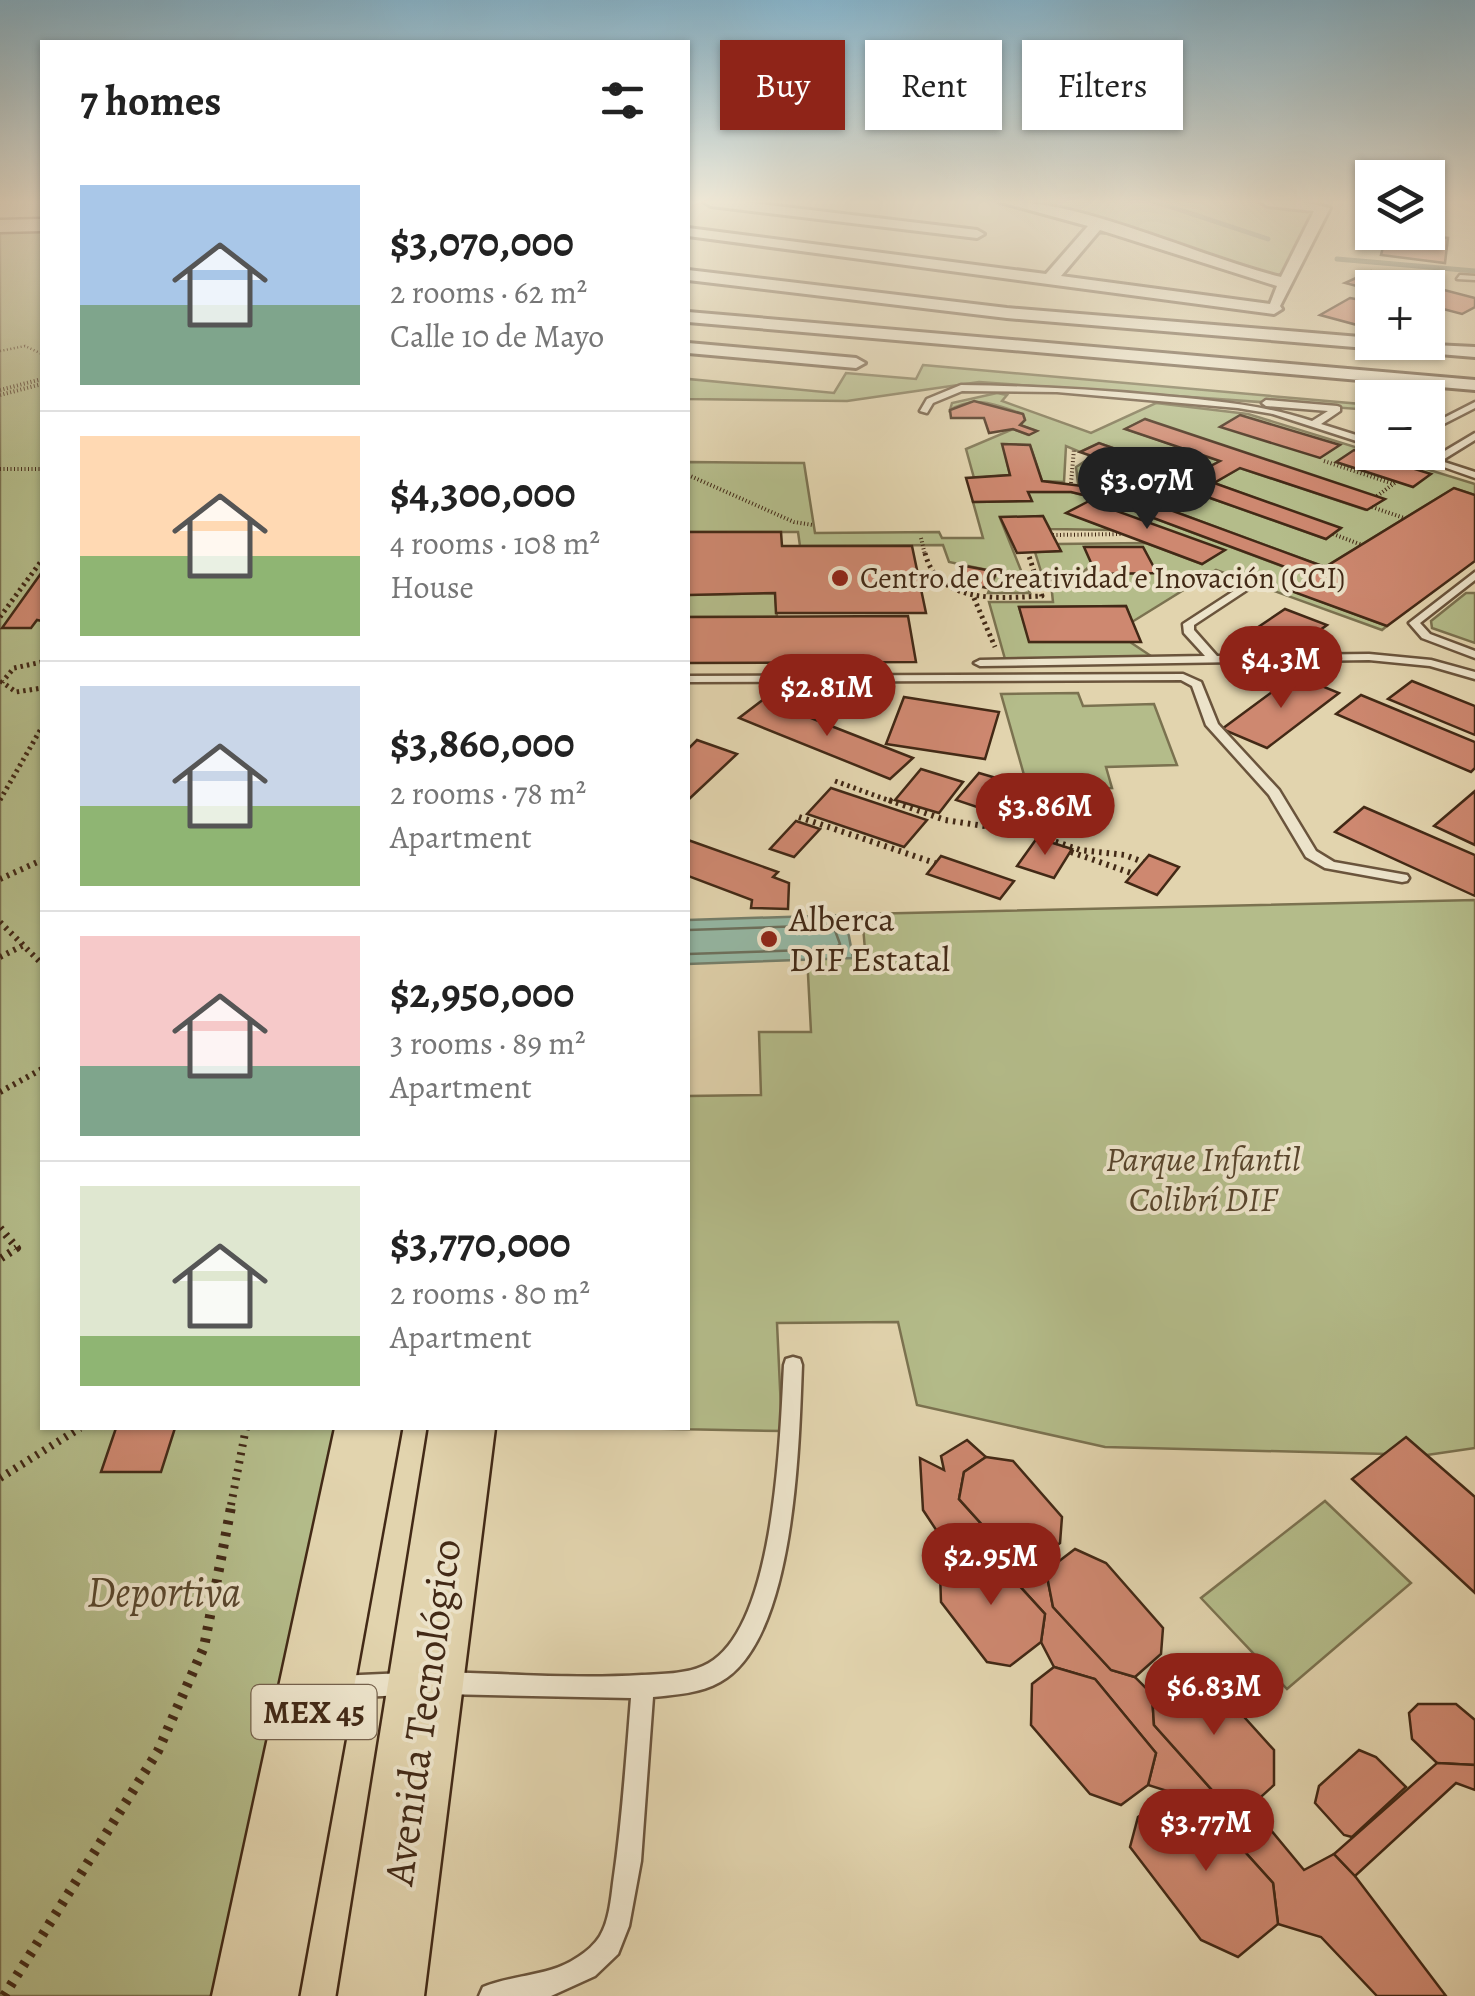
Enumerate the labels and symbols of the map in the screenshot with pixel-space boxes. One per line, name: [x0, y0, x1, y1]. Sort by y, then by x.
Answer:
pin: $3.07M: [1066, 447, 1228, 532]
place label: Centro de Creatividad e Inovación (CCI): [860, 558, 1345, 598]
marker: Centro de Creatividad e Inovación (CCI): [829, 567, 851, 589]
pin: $4.3M: [1211, 626, 1351, 711]
pin: $2.81M: [746, 654, 908, 739]
pin: $3.86M: [964, 773, 1126, 858]
place label: Alberca DIF Estatal: [788, 895, 950, 983]
marker: Alberca DIF Estatal: [758, 928, 780, 950]
park label: Parque Infantil Colibrí DIF: [1106, 1135, 1301, 1223]
pin: $2.95M: [910, 1523, 1072, 1608]
street label: Avenida Tecnológico: [369, 1535, 475, 1890]
park label: Deportiva: [87, 1563, 241, 1620]
pin: $6.83M: [1133, 1653, 1295, 1738]
road number: MEX 45: [252, 1685, 376, 1739]
pin: $3.77M: [1125, 1789, 1287, 1874]

